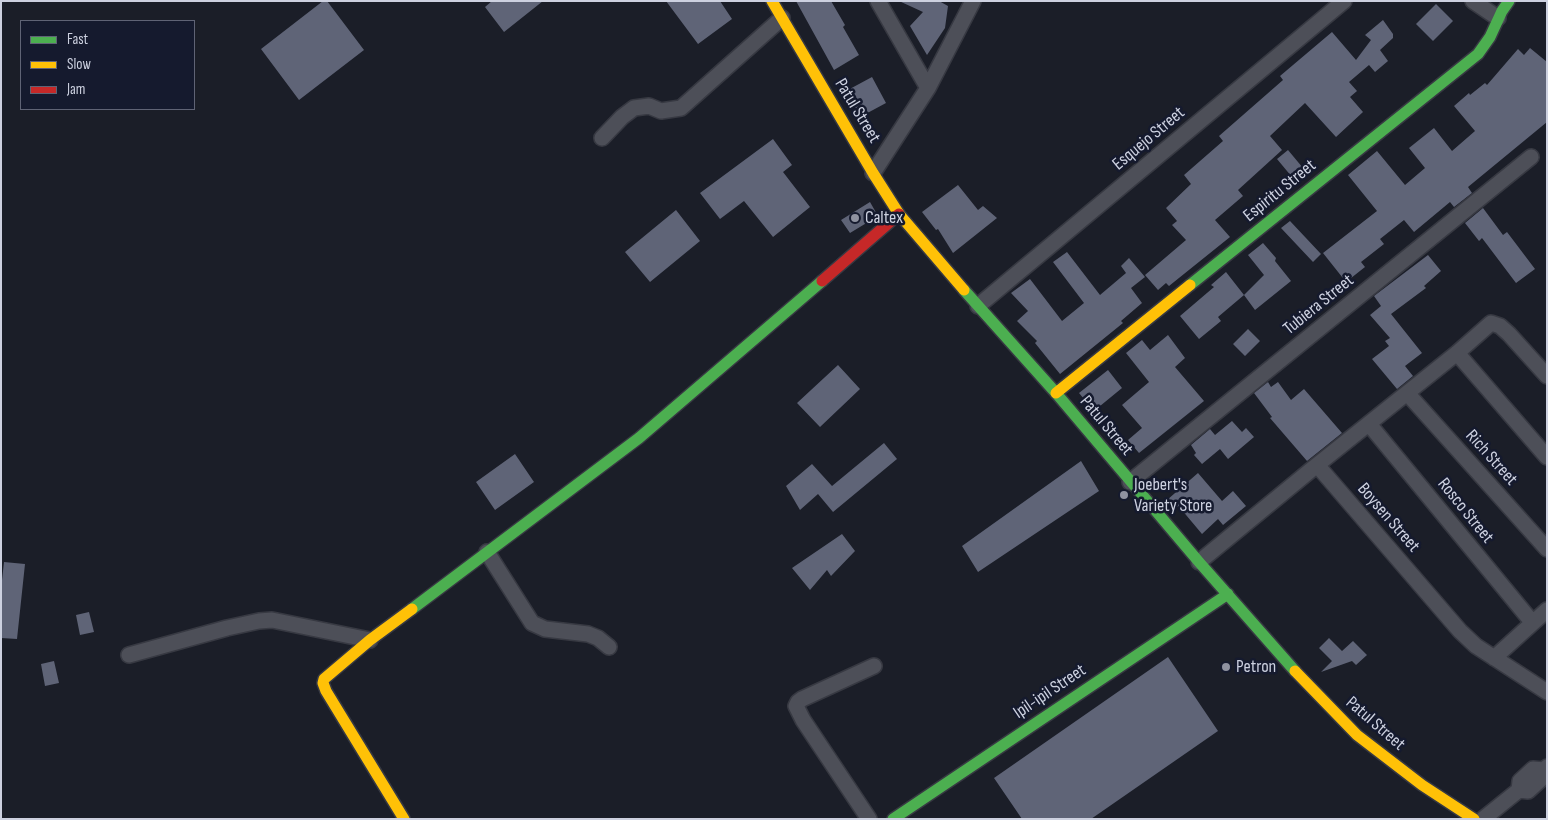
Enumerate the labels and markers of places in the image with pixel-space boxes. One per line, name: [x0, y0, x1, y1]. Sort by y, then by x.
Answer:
place label: Caltex: [865, 207, 903, 229]
marker: Caltex: [849, 212, 861, 224]
place label: Joebert's Variety Store: [1134, 474, 1212, 516]
marker: Joebert's Variety Store: [1118, 489, 1130, 501]
place label: Petron: [1236, 656, 1276, 678]
marker: Petron: [1220, 661, 1232, 673]

